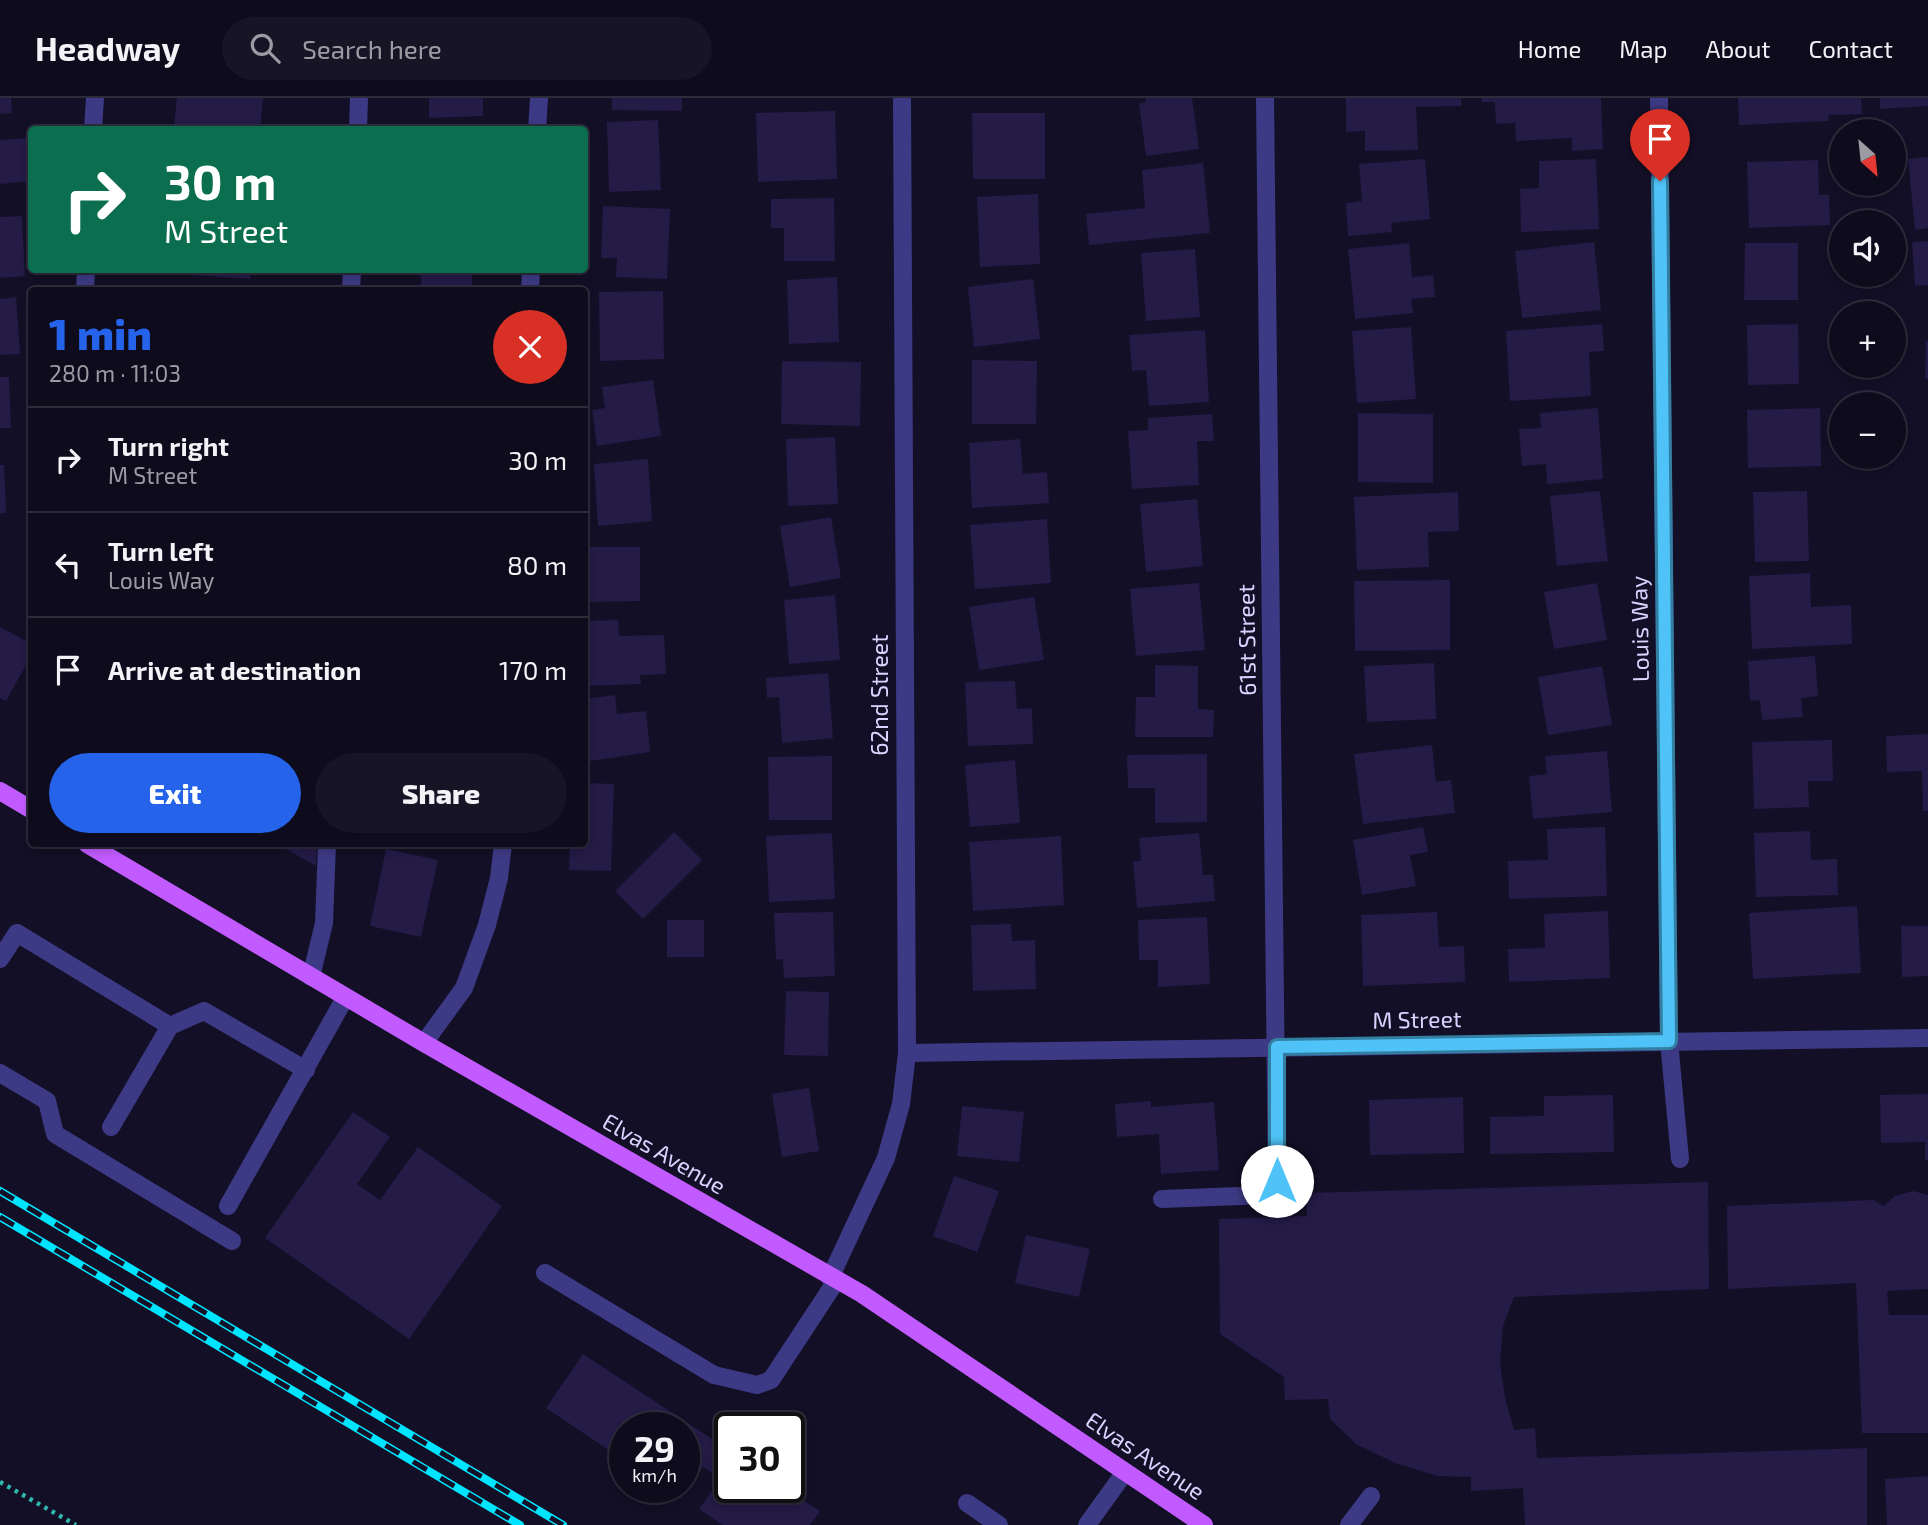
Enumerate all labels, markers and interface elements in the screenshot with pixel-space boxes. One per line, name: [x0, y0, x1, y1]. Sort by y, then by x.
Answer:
search box: [222, 17, 712, 80]
text: Headway: [35, 28, 180, 68]
icon: search: [246, 29, 284, 67]
text: Search here: [302, 33, 442, 64]
text: Home: [1518, 34, 1581, 63]
text: Map: [1619, 34, 1667, 63]
text: About: [1705, 34, 1771, 63]
text: Contact: [1809, 34, 1893, 63]
pin: [1630, 109, 1690, 181]
north arrow: [1829, 119, 1906, 196]
map controls: [1829, 119, 1906, 469]
icon: arrive: [1641, 120, 1679, 158]
text: 30 m: [164, 151, 276, 210]
icon: right: [49, 154, 140, 245]
button: sound: [1829, 210, 1906, 287]
text: M Street: [164, 211, 288, 249]
button: +: [1829, 301, 1906, 378]
text: 1 min: [49, 308, 152, 358]
button: close: [493, 310, 567, 384]
text: 280 m · 11:03: [49, 359, 181, 387]
button: −: [1829, 392, 1906, 469]
text: Turn right: [108, 430, 229, 461]
icon: right: [49, 441, 87, 479]
text: 30 m: [508, 444, 567, 475]
text: M Street: [108, 461, 197, 489]
text: Turn left: [108, 535, 214, 566]
icon: left: [49, 546, 87, 584]
text: 80 m: [507, 549, 567, 580]
text: Louis Way: [108, 566, 215, 594]
street label: Louis Way: [1624, 576, 1654, 683]
street label: 61st Street: [1231, 584, 1261, 696]
street label: 62nd Street: [865, 634, 893, 756]
icon: arrive: [49, 651, 87, 689]
text: Arrive at destination: [108, 654, 361, 685]
text: 170 m: [499, 654, 567, 685]
button: Exit: [49, 753, 301, 833]
button: Share: [315, 753, 567, 833]
street label: M Street: [1372, 1004, 1462, 1034]
street label: Elvas Avenue: [598, 1107, 731, 1200]
position arrow: [1240, 1144, 1314, 1218]
street label: Elvas Avenue: [1081, 1405, 1210, 1505]
speed limit sign: 30: [714, 1412, 805, 1503]
text: 29: [634, 1427, 675, 1469]
text: km/h: [632, 1464, 677, 1486]

